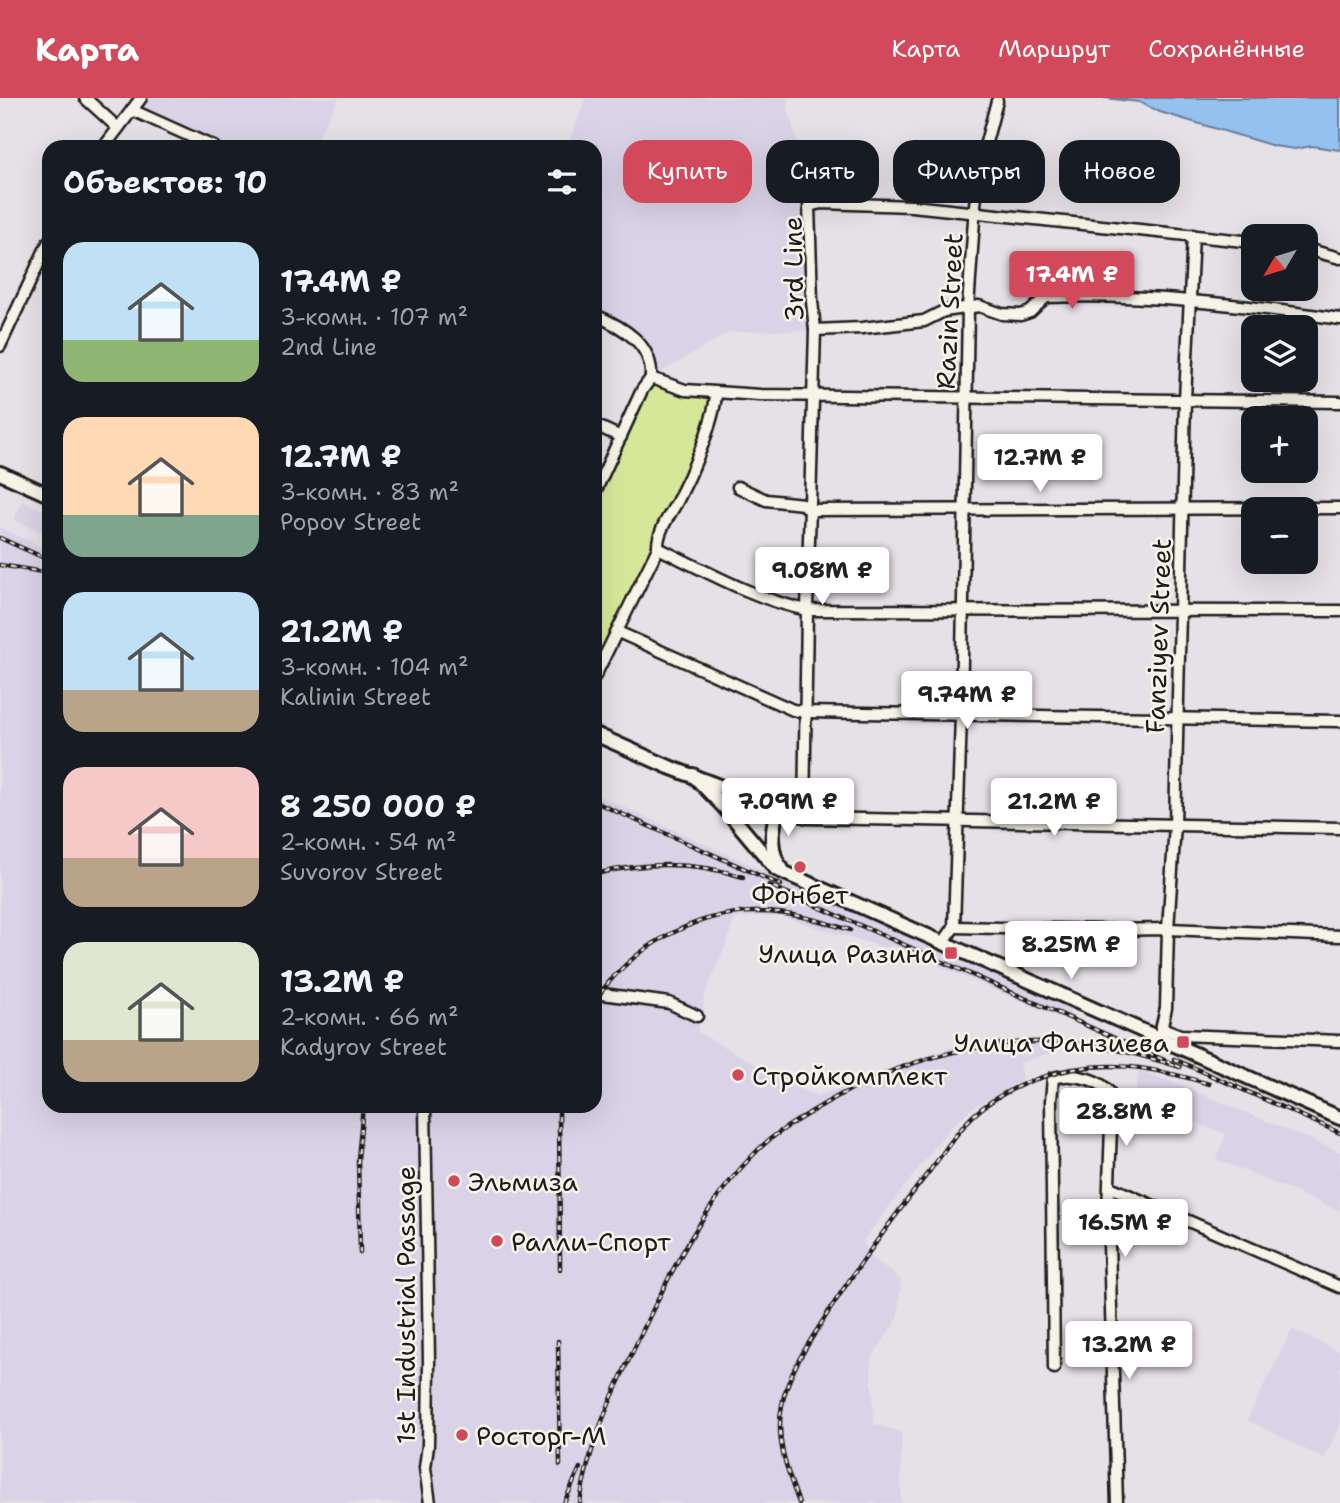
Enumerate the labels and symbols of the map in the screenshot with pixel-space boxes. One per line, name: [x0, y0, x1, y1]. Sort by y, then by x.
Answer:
street label: 3rd Line: [775, 216, 811, 322]
north arrow: [1241, 224, 1318, 301]
street label: Razin Street: [927, 232, 971, 390]
pin: 17.4M ₽: [1007, 252, 1137, 311]
pin: 12.7M ₽: [975, 434, 1105, 494]
street label: Fanziyev Street: [1137, 538, 1179, 734]
pin: 9.08M ₽: [757, 547, 887, 607]
pin: 9.74M ₽: [902, 672, 1032, 731]
pin: 7.09M ₽: [723, 778, 853, 838]
pin: 21.2M ₽: [989, 778, 1119, 838]
marker: Фонбет: [792, 859, 808, 875]
place label: Фонбет: [752, 877, 849, 912]
pin: 8.25M ₽: [1006, 922, 1136, 981]
place label: Улица Разина: [758, 936, 937, 971]
marker: Улица Разина: [943, 945, 959, 961]
place label: Улица Фанзиева: [953, 1025, 1169, 1060]
marker: Улица Фанзиева: [1175, 1034, 1191, 1050]
place label: Стройкомплект: [752, 1058, 948, 1093]
marker: Стройкомплект: [730, 1067, 746, 1083]
pin: 28.8M ₽: [1061, 1088, 1191, 1148]
place label: Эльмиза: [468, 1164, 578, 1199]
street label: 1st Industrial Passage: [388, 1166, 423, 1444]
marker: Эльмиза: [446, 1173, 462, 1189]
pin: 16.5M ₽: [1060, 1200, 1190, 1259]
place label: Ралли-Спорт: [511, 1224, 671, 1259]
marker: Ралли-Спорт: [489, 1233, 505, 1249]
pin: 13.2M ₽: [1064, 1322, 1194, 1381]
place label: Росторг-М: [476, 1418, 607, 1453]
marker: Росторг-М: [454, 1427, 470, 1443]

